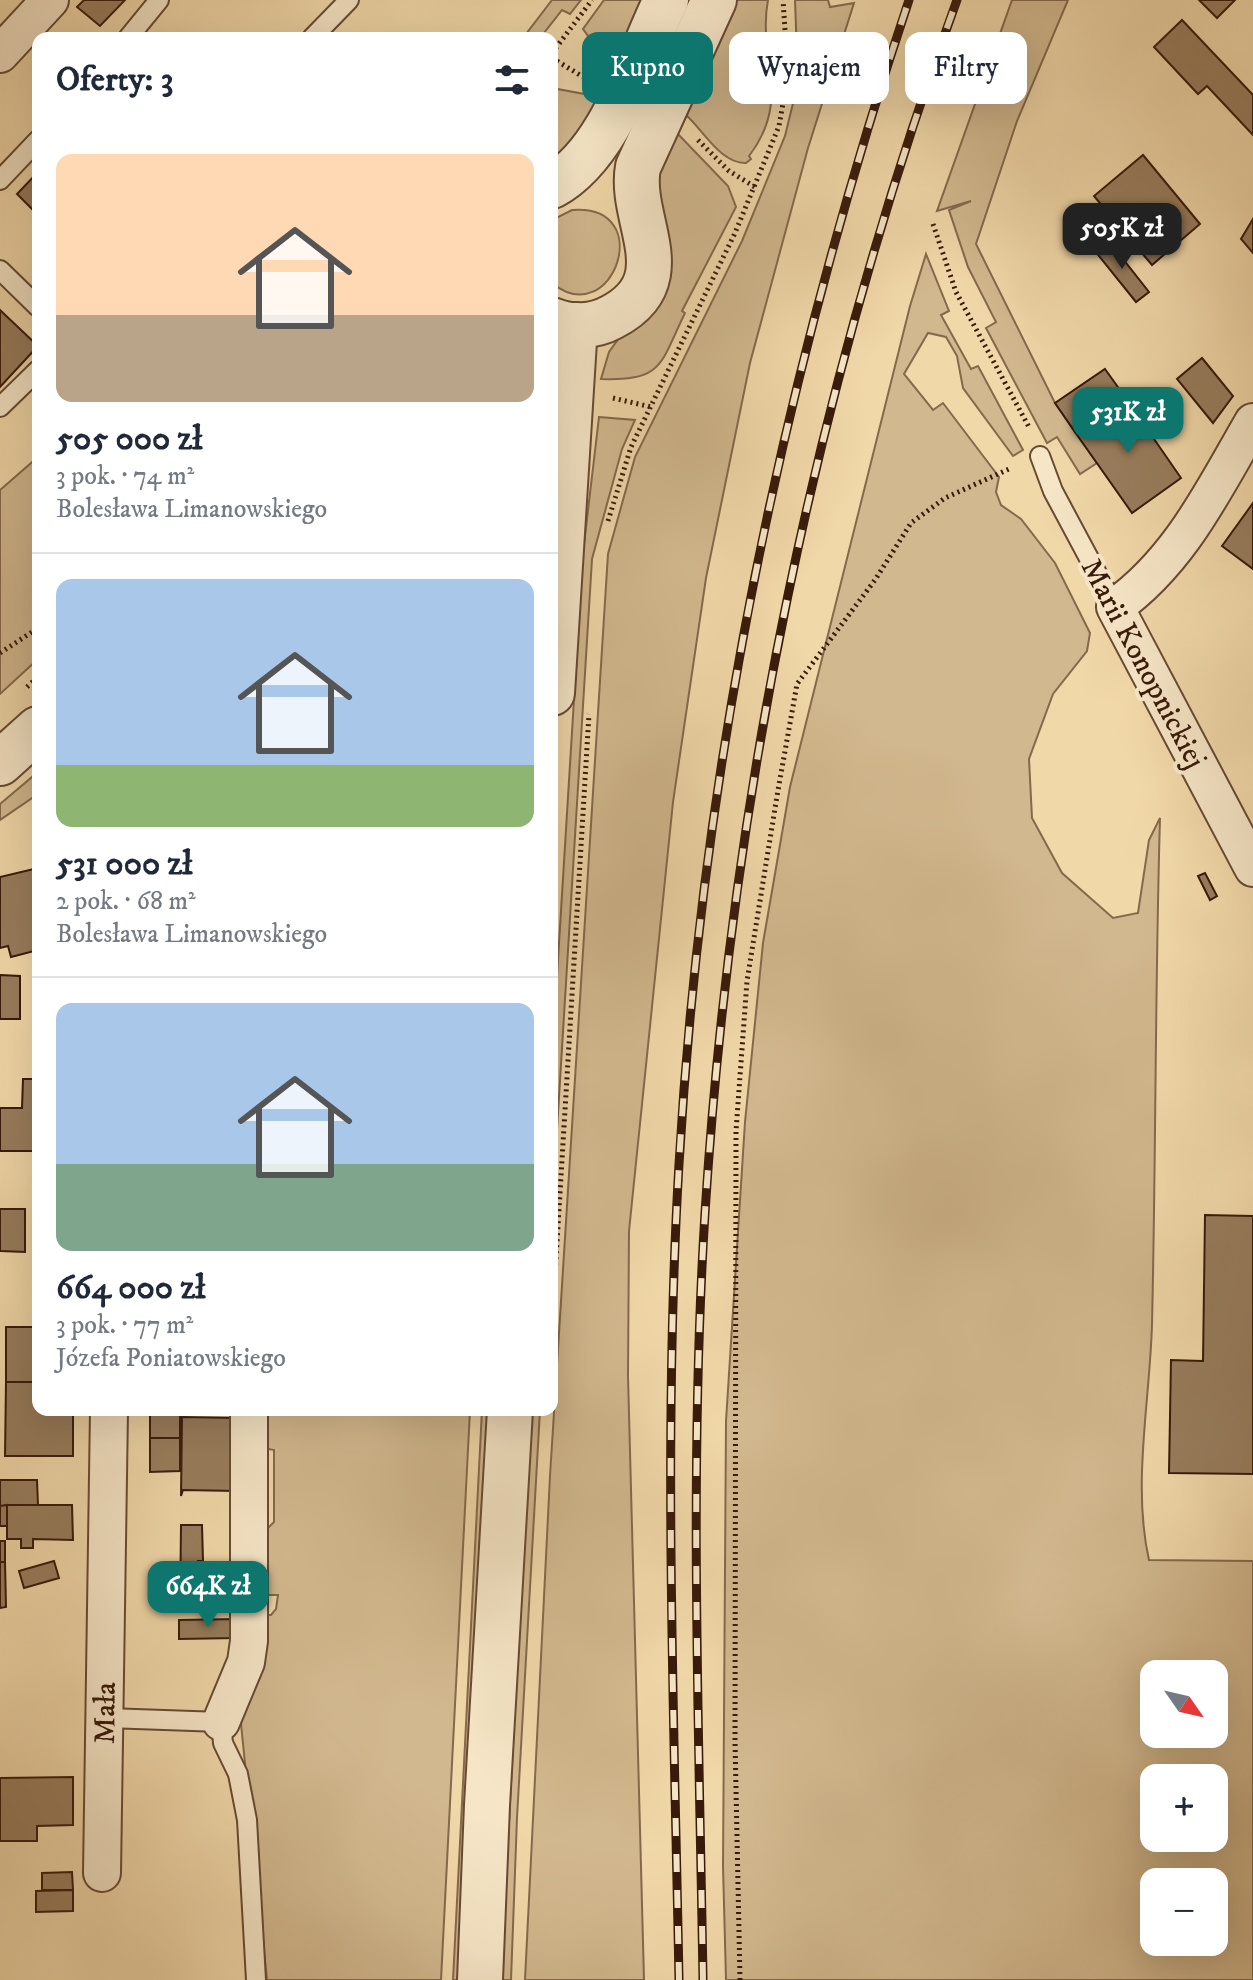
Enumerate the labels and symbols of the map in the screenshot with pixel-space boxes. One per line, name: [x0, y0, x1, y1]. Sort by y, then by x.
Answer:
pin: 505K zł: [1048, 203, 1196, 271]
pin: 531K zł: [1054, 387, 1202, 455]
street label: Marii Konopnickiej: [1072, 552, 1214, 775]
pin: 664K zł: [134, 1561, 282, 1629]
north arrow: [1140, 1660, 1228, 1748]
street label: Mała: [87, 1682, 125, 1744]

